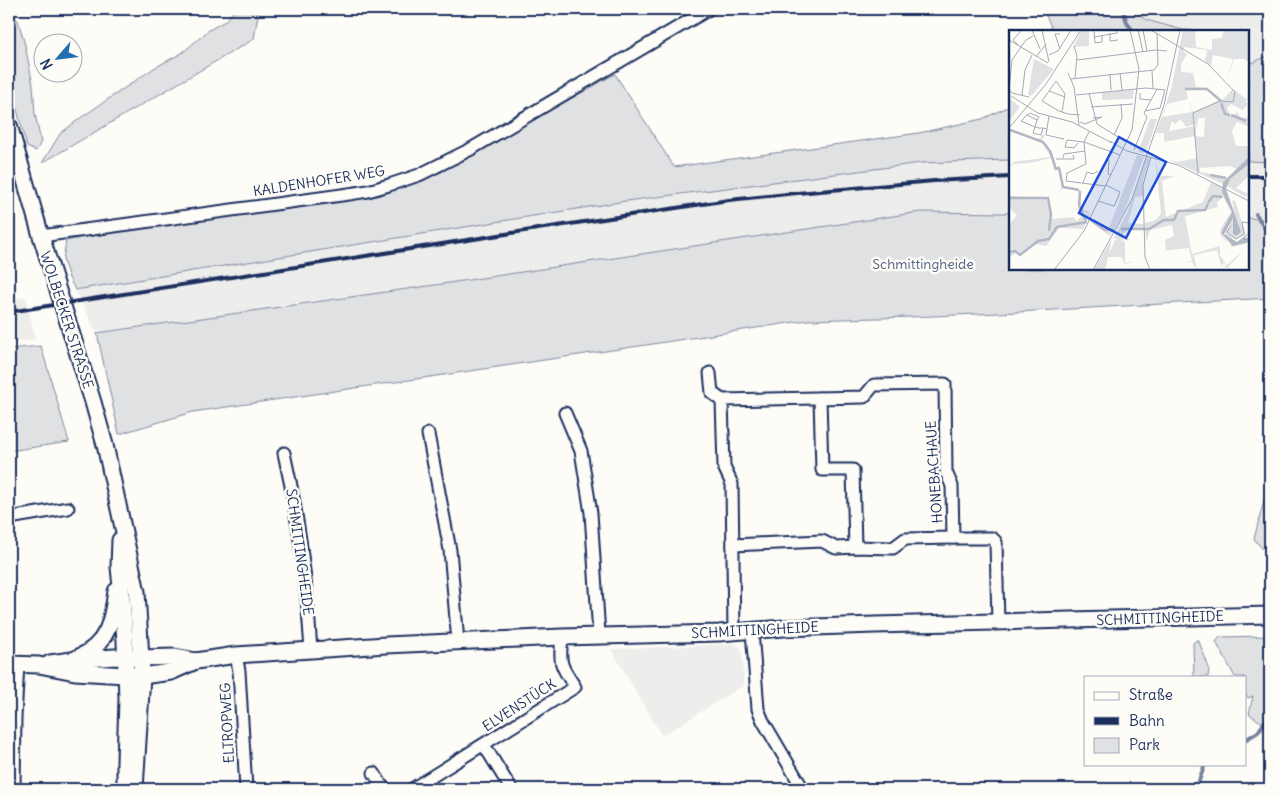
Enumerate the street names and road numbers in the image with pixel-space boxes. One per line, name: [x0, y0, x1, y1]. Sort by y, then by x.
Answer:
street label: KALDENHOFER WEG: [252, 162, 386, 200]
street label: WOLBECKER STRASSE: [36, 249, 98, 391]
street label: HONEBACHAUE: [921, 420, 947, 524]
street label: SCHMITTINGHEIDE: [282, 488, 318, 616]
street label: SCHMITTINGHEIDE: [1096, 607, 1224, 629]
street label: SCHMITTINGHEIDE: [691, 618, 819, 642]
street label: ELVENSTÜCK: [479, 674, 559, 735]
street label: ELTROPWEG: [216, 682, 238, 764]

